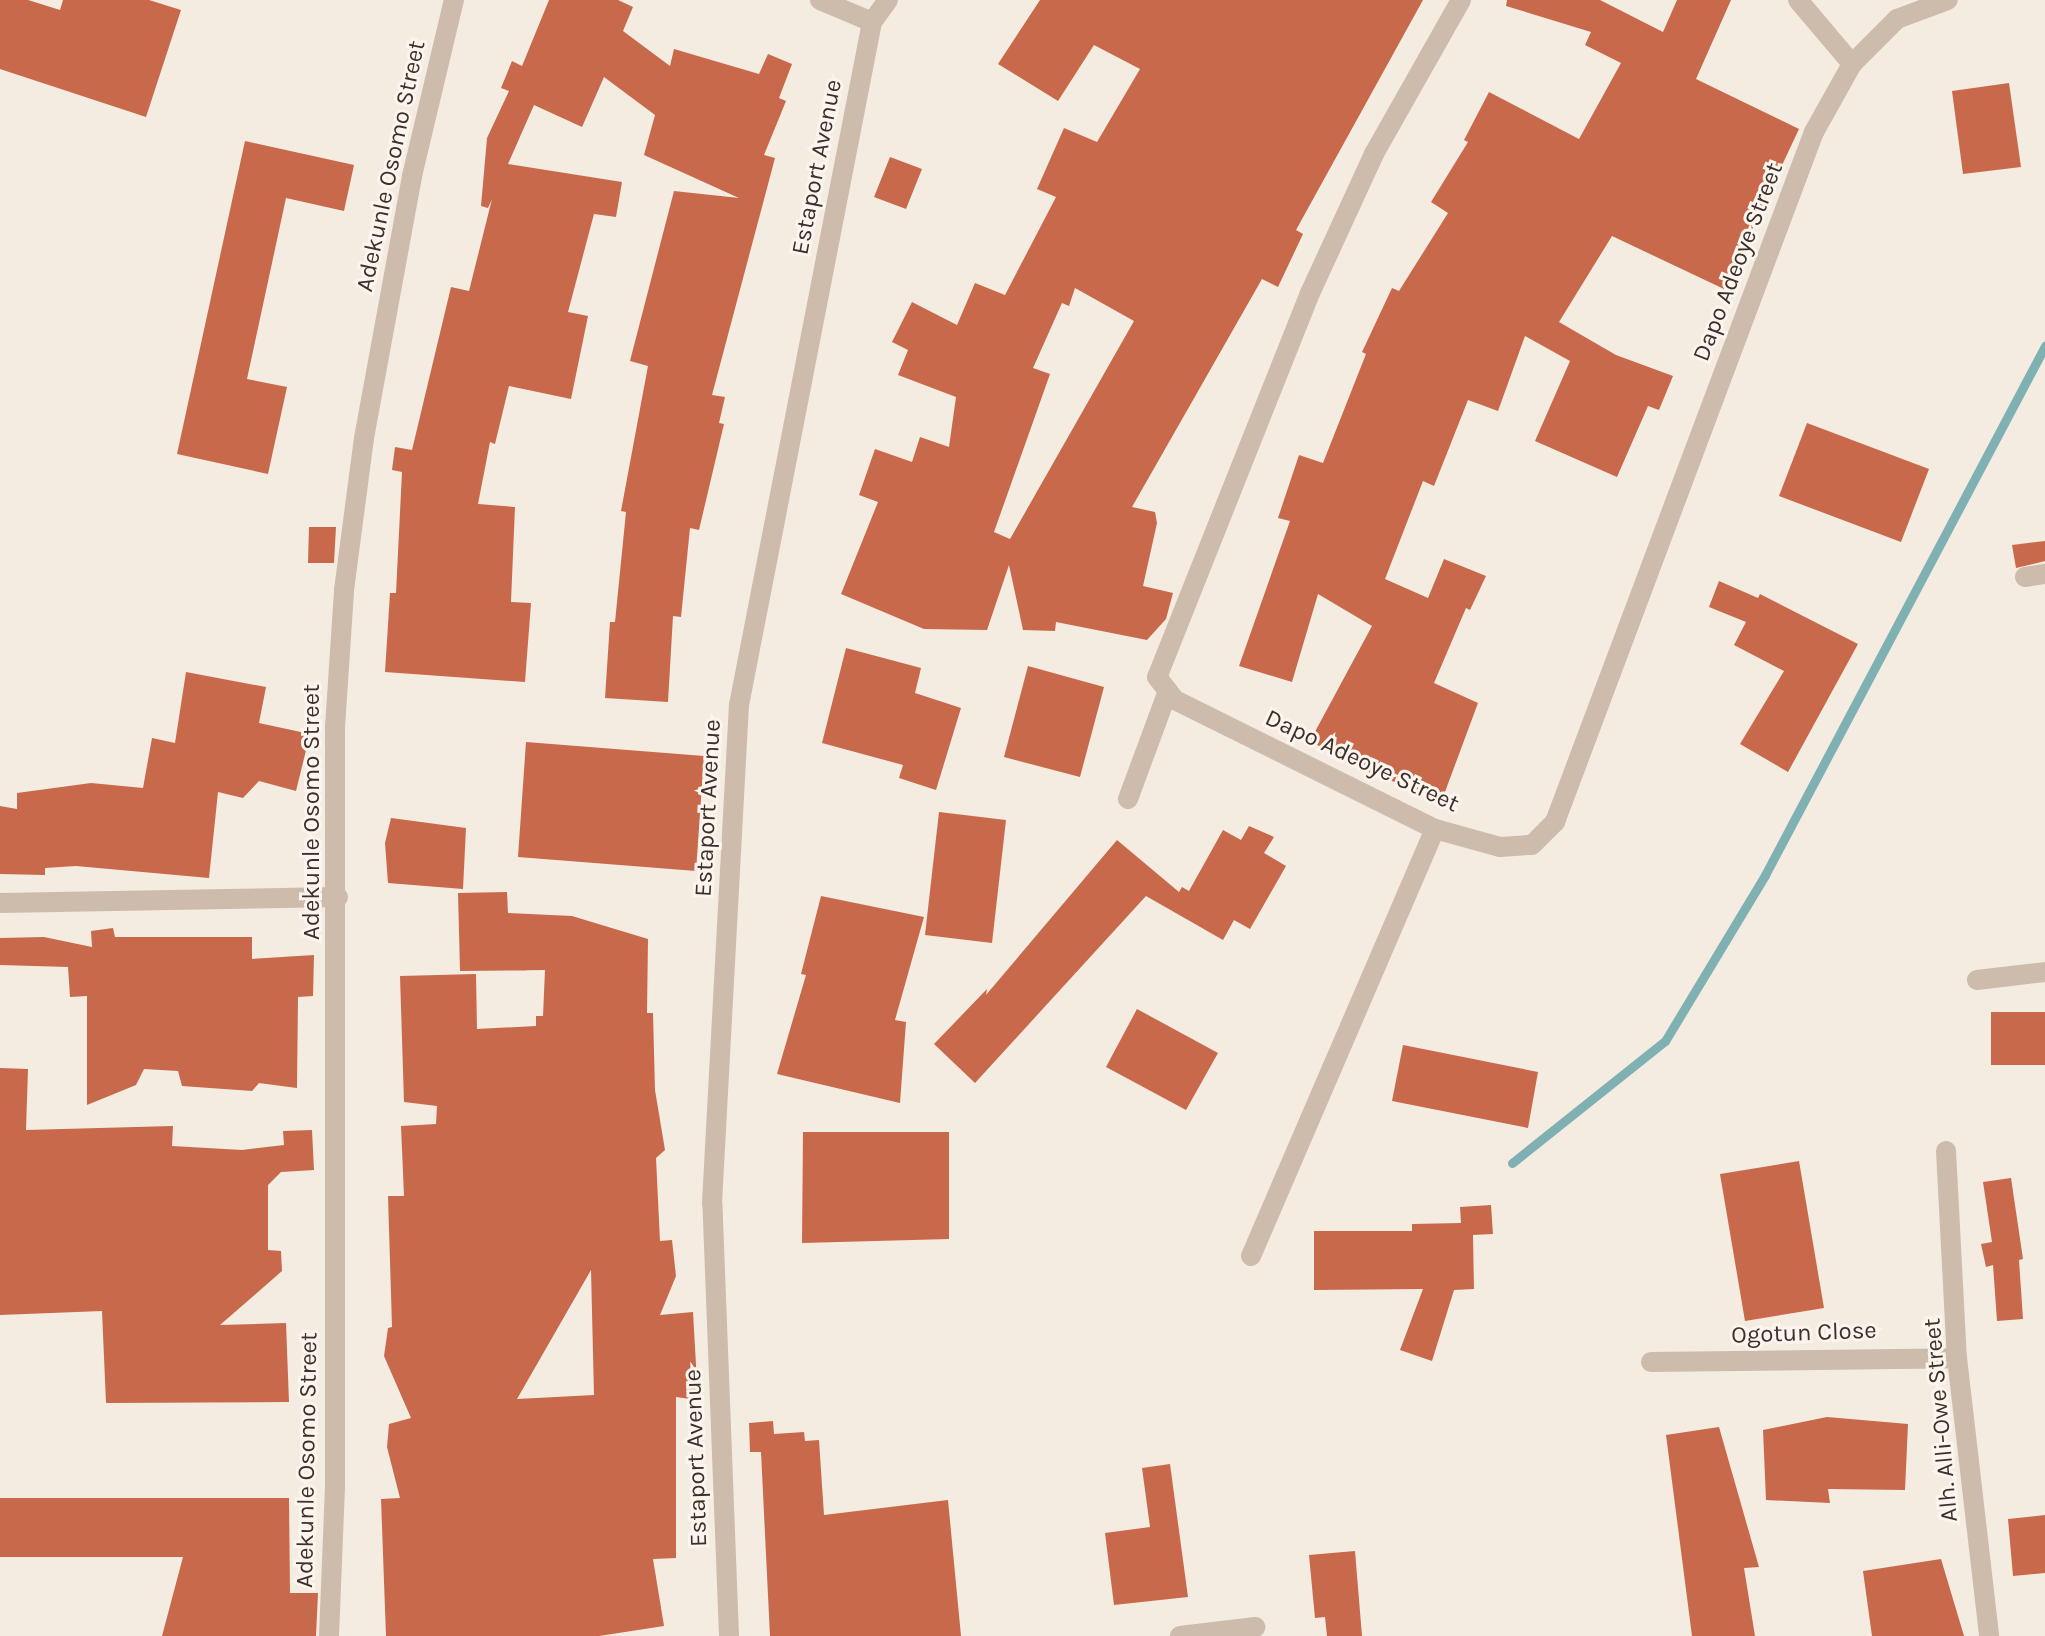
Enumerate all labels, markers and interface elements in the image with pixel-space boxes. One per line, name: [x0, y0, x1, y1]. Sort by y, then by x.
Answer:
street label: Adekunle Osomo Street: [350, 38, 432, 294]
street label: Estaport Avenue: [786, 77, 848, 257]
street label: Dapo Adeoye Street: [1687, 159, 1789, 365]
street label: Adekunle Osomo Street: [298, 684, 326, 940]
street label: Dapo Adeoye Street: [1261, 703, 1463, 819]
street label: Estaport Avenue: [689, 718, 727, 898]
street label: Ogotun Close: [1731, 1316, 1877, 1350]
street label: Alh. Alli-Owe Street: [1918, 1317, 1964, 1523]
street label: Adekunle Osomo Street: [290, 1332, 324, 1588]
street label: Estaport Avenue: [679, 1369, 713, 1547]

